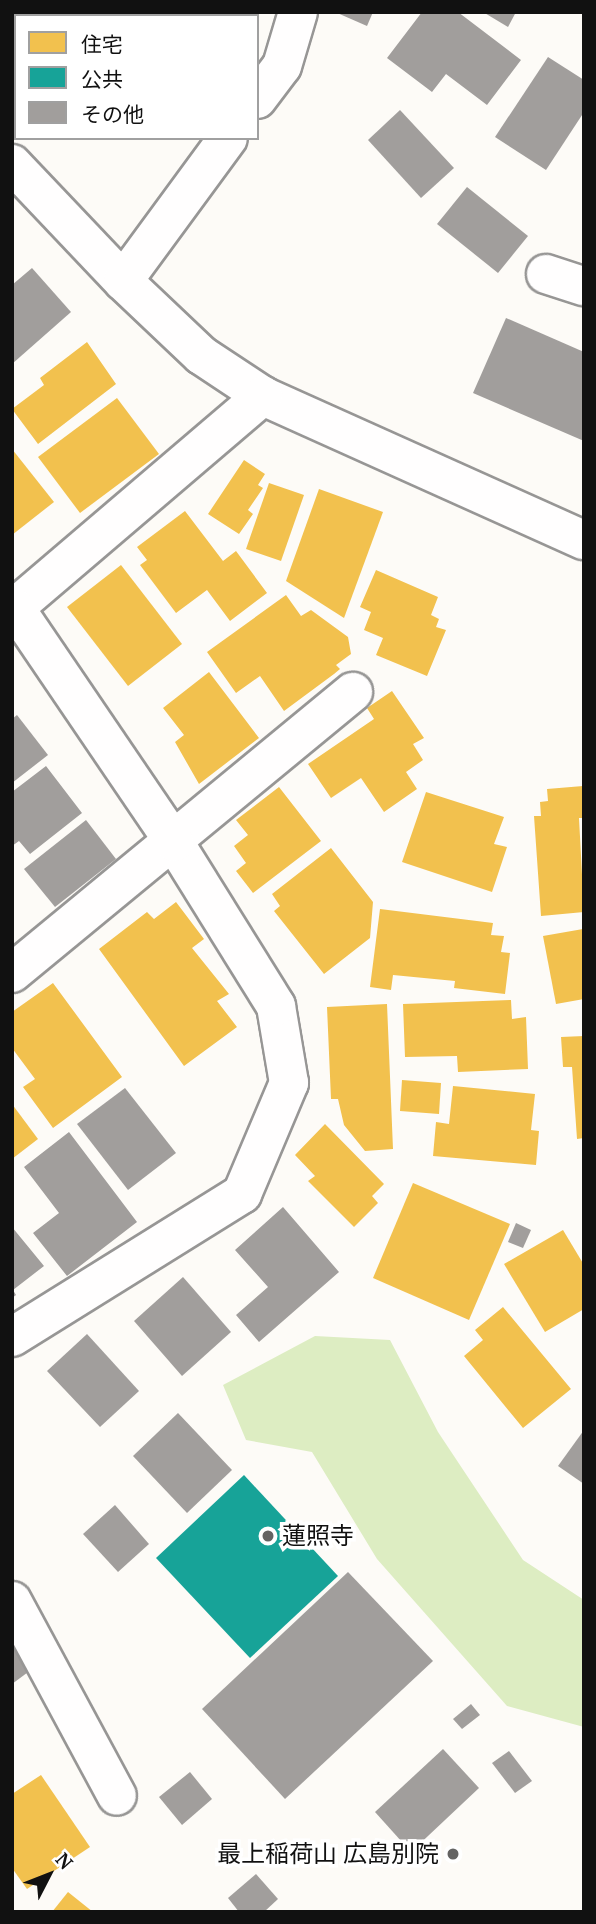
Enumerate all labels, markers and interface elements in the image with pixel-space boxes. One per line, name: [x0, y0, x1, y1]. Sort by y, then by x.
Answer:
legend: [14, 14, 259, 140]
text: 住宅: [81, 30, 123, 58]
text: 公共: [81, 65, 123, 93]
text: その他: [81, 100, 144, 128]
place label: 蓮照寺: [282, 1522, 354, 1550]
marker: 蓮照寺: [260, 1528, 276, 1544]
north arrow: [14, 1840, 84, 1910]
place label: 最上稲荷山 広島別院: [217, 1840, 439, 1868]
marker: 最上稲荷山 広島別院: [445, 1846, 461, 1862]
text: N: [51, 1847, 79, 1874]

